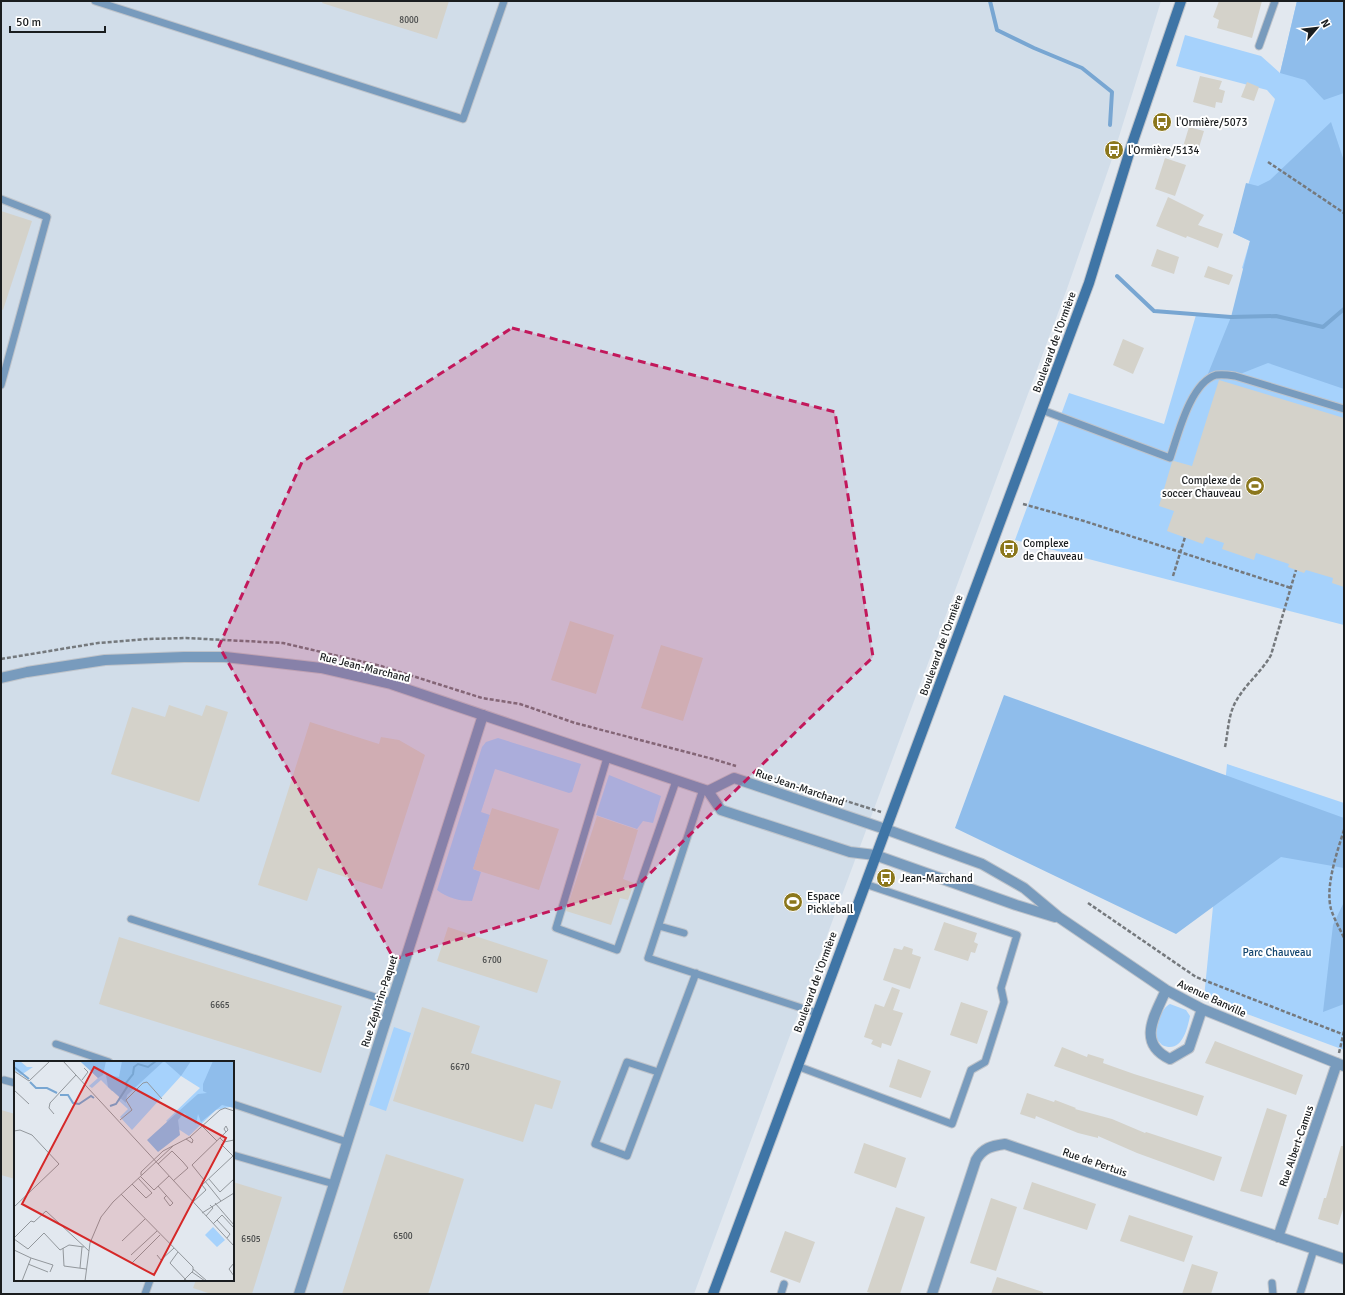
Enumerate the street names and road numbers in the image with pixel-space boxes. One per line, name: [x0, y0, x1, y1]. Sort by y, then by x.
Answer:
street label: Boulevard de l'Ormière: [1030, 290, 1079, 394]
street label: Boulevard de l'Ormière: [917, 593, 966, 697]
street label: Rue Jean-Marchand: [318, 650, 412, 685]
street label: Rue Jean-Marchand: [754, 766, 846, 809]
street label: Boulevard de l'Ormière: [791, 930, 840, 1034]
street label: Rue Zéphirin-Paquet: [358, 953, 401, 1049]
street label: Avenue Banville: [1175, 977, 1248, 1020]
street label: Rue Albert-Camus: [1276, 1104, 1317, 1189]
street label: Rue de Pertuis: [1061, 1145, 1129, 1180]

